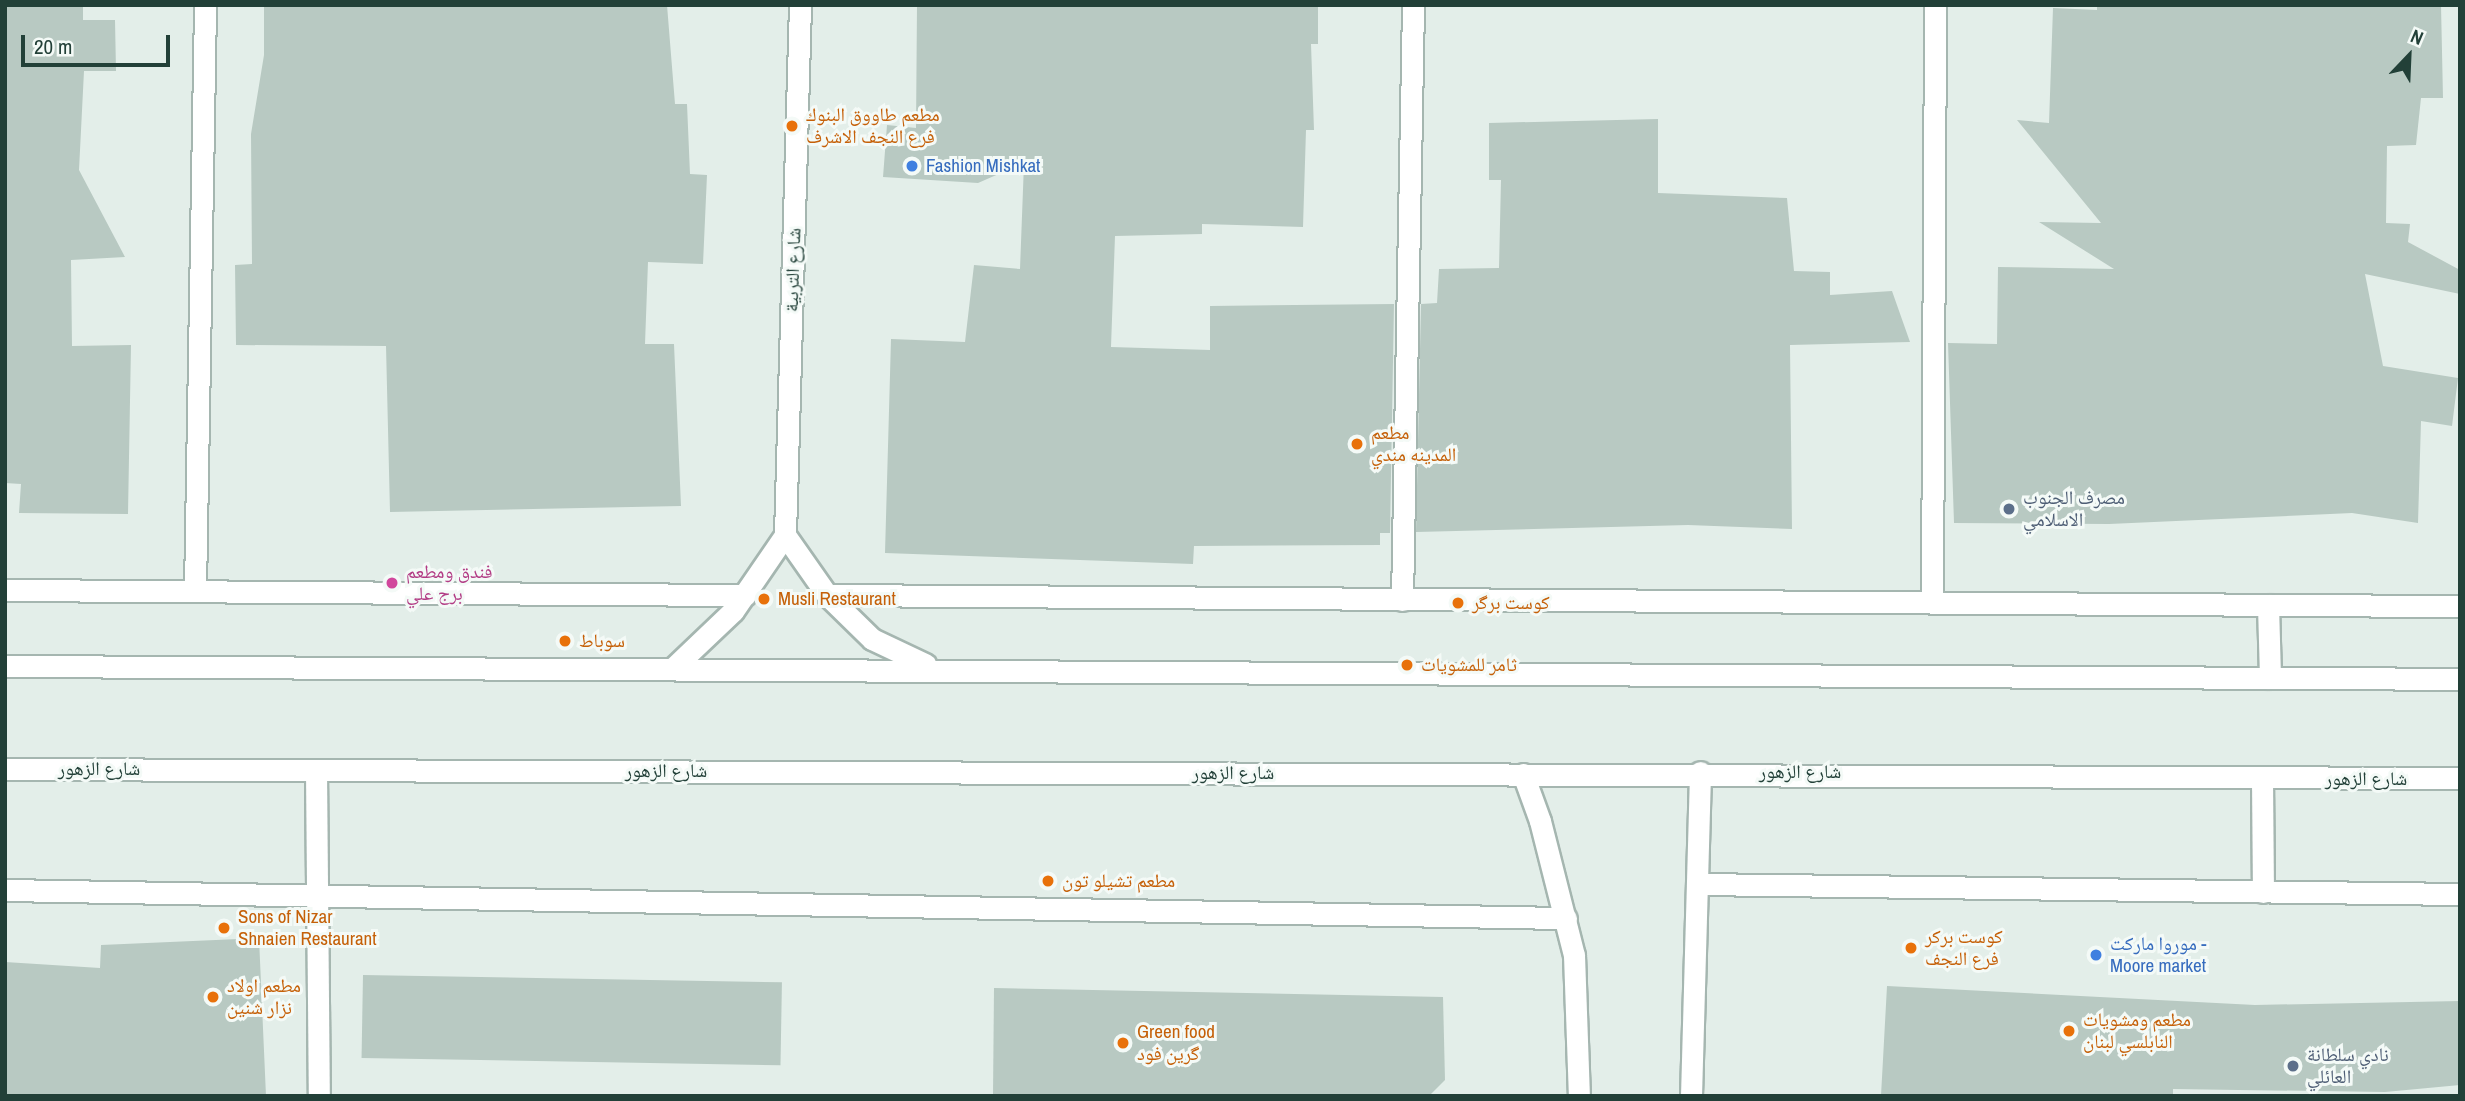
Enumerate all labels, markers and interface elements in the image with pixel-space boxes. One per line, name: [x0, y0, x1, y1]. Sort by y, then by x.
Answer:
scale bar: [24, 21, 173, 65]
north arrow: [2374, 21, 2444, 91]
text: N: [2407, 23, 2427, 51]
text: 20 m: [34, 32, 72, 61]
place label: مطعم طاووق البنوك فرع النجف الاشرف: [806, 104, 940, 148]
marker: مطعم طاووق البنوك فرع النجف الاشرف: [784, 118, 800, 134]
place label: Fashion Mishkat: [926, 155, 1040, 177]
marker: Fashion Mishkat: [904, 158, 920, 174]
street label: شارع التربية: [780, 228, 806, 312]
place label: مطعم المدينه مندي: [1371, 422, 1456, 466]
marker: مطعم المدينه مندي: [1349, 436, 1365, 452]
place label: مصرف الجنوب الاسلامي: [2023, 487, 2125, 531]
marker: مصرف الجنوب الاسلامي: [2001, 501, 2017, 517]
place label: فندق ومطعم برج علي: [406, 561, 493, 605]
marker: فندق ومطعم برج علي: [384, 575, 400, 591]
place label: Musli Restaurant: [778, 588, 896, 610]
marker: Musli Restaurant: [756, 591, 772, 607]
place label: كوست برگر: [1472, 592, 1550, 614]
marker: كوست برگر: [1450, 595, 1466, 611]
place label: سوباط: [579, 630, 625, 652]
marker: سوباط: [557, 633, 573, 649]
place label: ثامر للمشويات: [1421, 654, 1517, 676]
marker: ثامر للمشويات: [1399, 657, 1415, 673]
street label: شارع الزهور: [58, 758, 140, 780]
street label: شارع الزهور: [625, 760, 707, 782]
street label: شارع الزهور: [1759, 761, 1841, 783]
street label: شارع الزهور: [1192, 762, 1274, 784]
street label: شارع الزهور: [2325, 768, 2407, 790]
place label: مطعم تشيلو تون: [1062, 870, 1175, 892]
marker: مطعم تشيلو تون: [1040, 873, 1056, 889]
place label: Sons of Nizar Shnaien Restaurant: [238, 906, 377, 950]
marker: Sons of Nizar Shnaien Restaurant: [216, 920, 232, 936]
place label: كوست بركر فرع النجف: [1925, 926, 2003, 970]
place label: موروا ماركت - Moore market: [2110, 933, 2206, 977]
marker: كوست بركر فرع النجف: [1903, 940, 1919, 956]
marker: موروا ماركت - Moore market: [2088, 947, 2104, 963]
place label: مطعم اولاد نزار شنين: [227, 975, 301, 1019]
marker: مطعم اولاد نزار شنين: [205, 989, 221, 1005]
place label: مطعم ومشويات النابلسي لبنان: [2083, 1009, 2191, 1053]
place label: Green food گرين فود: [1137, 1021, 1215, 1065]
marker: مطعم ومشويات النابلسي لبنان: [2061, 1023, 2077, 1039]
marker: Green food گرين فود: [1115, 1035, 1131, 1051]
place label: نادي سلطانة العائلي: [2307, 1044, 2389, 1088]
marker: نادي سلطانة العائلي: [2285, 1058, 2301, 1074]

